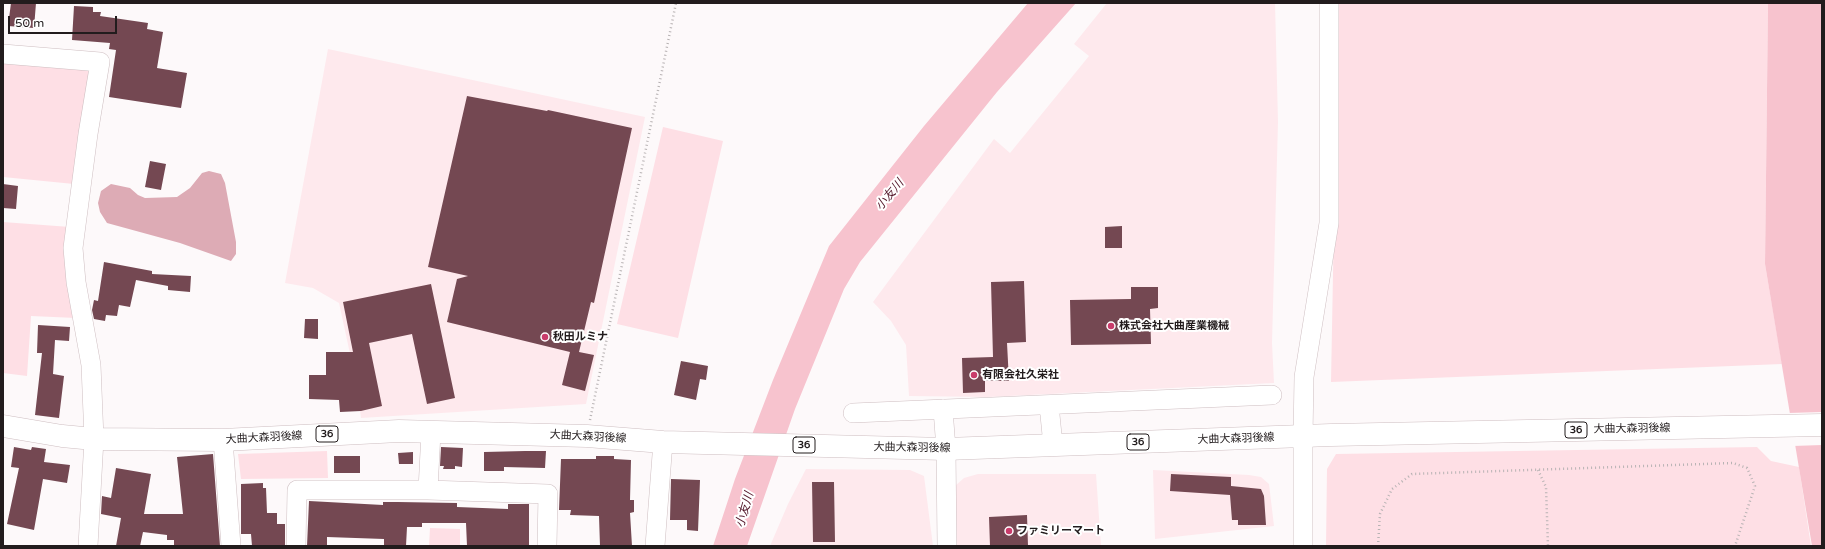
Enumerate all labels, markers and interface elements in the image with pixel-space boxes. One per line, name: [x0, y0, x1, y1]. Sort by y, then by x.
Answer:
scale bar: [10, 8, 119, 34]
text: 50 m: [15, 16, 44, 30]
water label: 小友川: [873, 177, 907, 213]
place label: 株式会社大曲産業機械: [1119, 319, 1229, 333]
marker: 株式会社大曲産業機械: [1106, 321, 1116, 331]
place label: 秋田ルミナ: [553, 330, 608, 344]
marker: 秋田ルミナ: [540, 332, 550, 342]
place label: 有限会社久栄社: [982, 368, 1059, 382]
marker: 有限会社久栄社: [969, 370, 979, 380]
road number: 36: [1565, 422, 1587, 438]
street label: 大曲大森羽後線: [1593, 422, 1671, 436]
road number: 36: [316, 426, 338, 442]
street label: 大曲大森羽後線: [549, 428, 627, 446]
street label: 大曲大森羽後線: [225, 429, 303, 447]
street label: 大曲大森羽後線: [1197, 431, 1275, 447]
road number: 36: [1127, 434, 1149, 450]
road number: 36: [793, 437, 815, 453]
street label: 大曲大森羽後線: [873, 441, 951, 455]
water label: 小友川: [733, 491, 757, 529]
place label: ファミリーマート: [1017, 524, 1105, 538]
marker: ファミリーマート: [1004, 526, 1014, 536]

